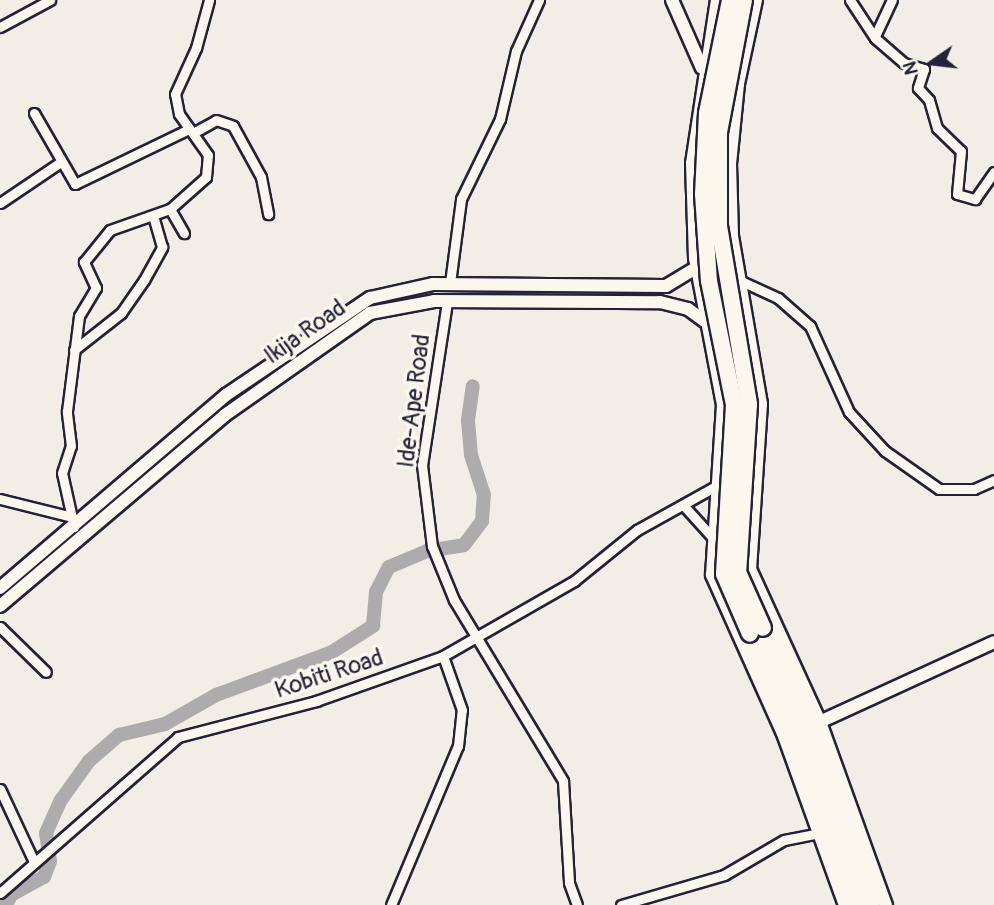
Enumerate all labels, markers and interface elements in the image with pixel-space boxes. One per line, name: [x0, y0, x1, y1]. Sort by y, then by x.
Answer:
north arrow: [896, 28, 966, 98]
text: N: [897, 59, 924, 77]
street label: Ikija Road: [259, 293, 351, 371]
street label: Ide-Ape Road: [392, 333, 436, 469]
street label: Kobiti Road: [271, 643, 387, 705]

